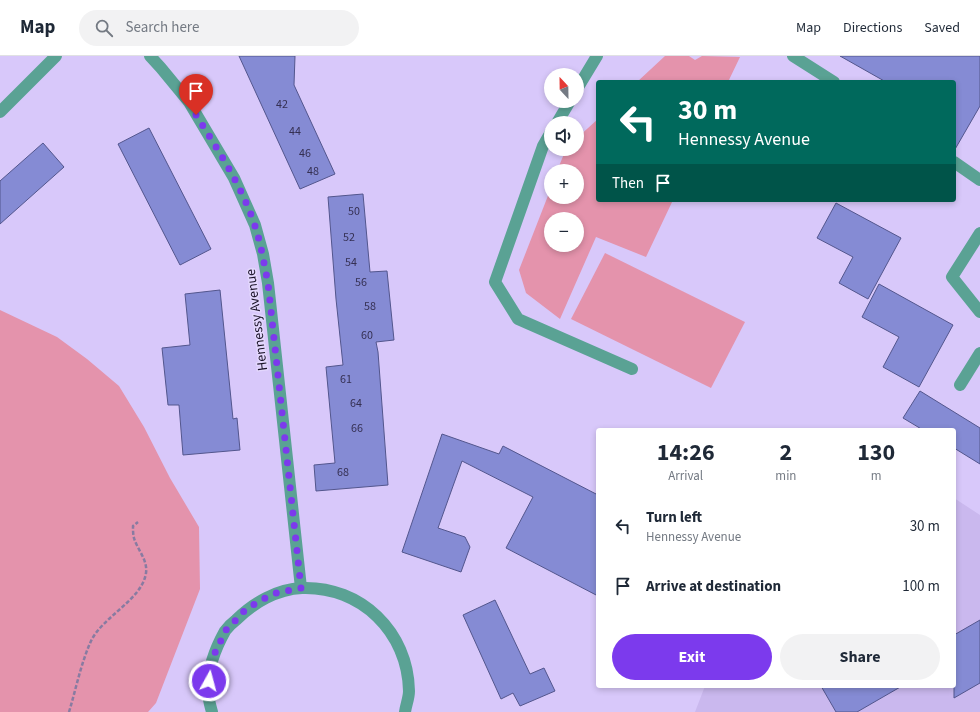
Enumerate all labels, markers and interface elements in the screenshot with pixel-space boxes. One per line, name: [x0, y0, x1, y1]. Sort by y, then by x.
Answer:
search box: [79, 10, 359, 46]
text: Map: [20, 14, 55, 41]
icon: search: [93, 17, 115, 39]
text: Search here: [125, 17, 199, 38]
text: Map: [796, 18, 821, 38]
text: Directions: [843, 18, 902, 38]
text: Saved: [924, 18, 960, 38]
north arrow: [544, 68, 584, 108]
map controls: [544, 68, 584, 252]
pin: [179, 74, 213, 115]
icon: arrive: [185, 80, 207, 102]
text: 30 m: [678, 90, 737, 130]
house number: 42: [276, 96, 288, 113]
icon: left: [612, 96, 664, 148]
button: sound: [544, 116, 584, 156]
house number: 44: [289, 123, 301, 140]
text: Hennessy Avenue: [678, 127, 810, 152]
house number: 46: [299, 145, 311, 162]
house number: 48: [307, 163, 319, 180]
button: +: [544, 164, 584, 204]
icon: arrive: [652, 172, 674, 194]
text: Then: [612, 173, 644, 194]
house number: 50: [348, 203, 360, 220]
button: −: [544, 212, 584, 252]
house number: 52: [343, 229, 355, 246]
house number: 54: [345, 254, 357, 271]
street label: Hennessy Avenue: [241, 268, 273, 372]
house number: 56: [355, 274, 367, 291]
house number: 58: [364, 298, 376, 315]
house number: 60: [361, 327, 373, 344]
house number: 61: [340, 371, 352, 388]
house number: 64: [350, 395, 362, 412]
house number: 66: [351, 420, 363, 437]
text: 14:26: [657, 435, 715, 470]
text: 2: [780, 435, 792, 470]
text: 130: [857, 435, 895, 470]
house number: 68: [337, 464, 349, 481]
text: Arrival: [668, 467, 703, 485]
text: min: [775, 467, 796, 485]
text: m: [871, 467, 882, 485]
text: Turn left: [646, 507, 702, 528]
icon: left: [612, 515, 634, 537]
text: 30 m: [910, 516, 940, 537]
text: Hennessy Avenue: [646, 528, 741, 546]
icon: arrive: [612, 575, 634, 597]
text: Arrive at destination: [646, 576, 781, 597]
text: 100 m: [902, 576, 940, 597]
button: Exit: [612, 634, 772, 680]
button: Share: [780, 634, 940, 680]
position arrow: [188, 660, 230, 702]

